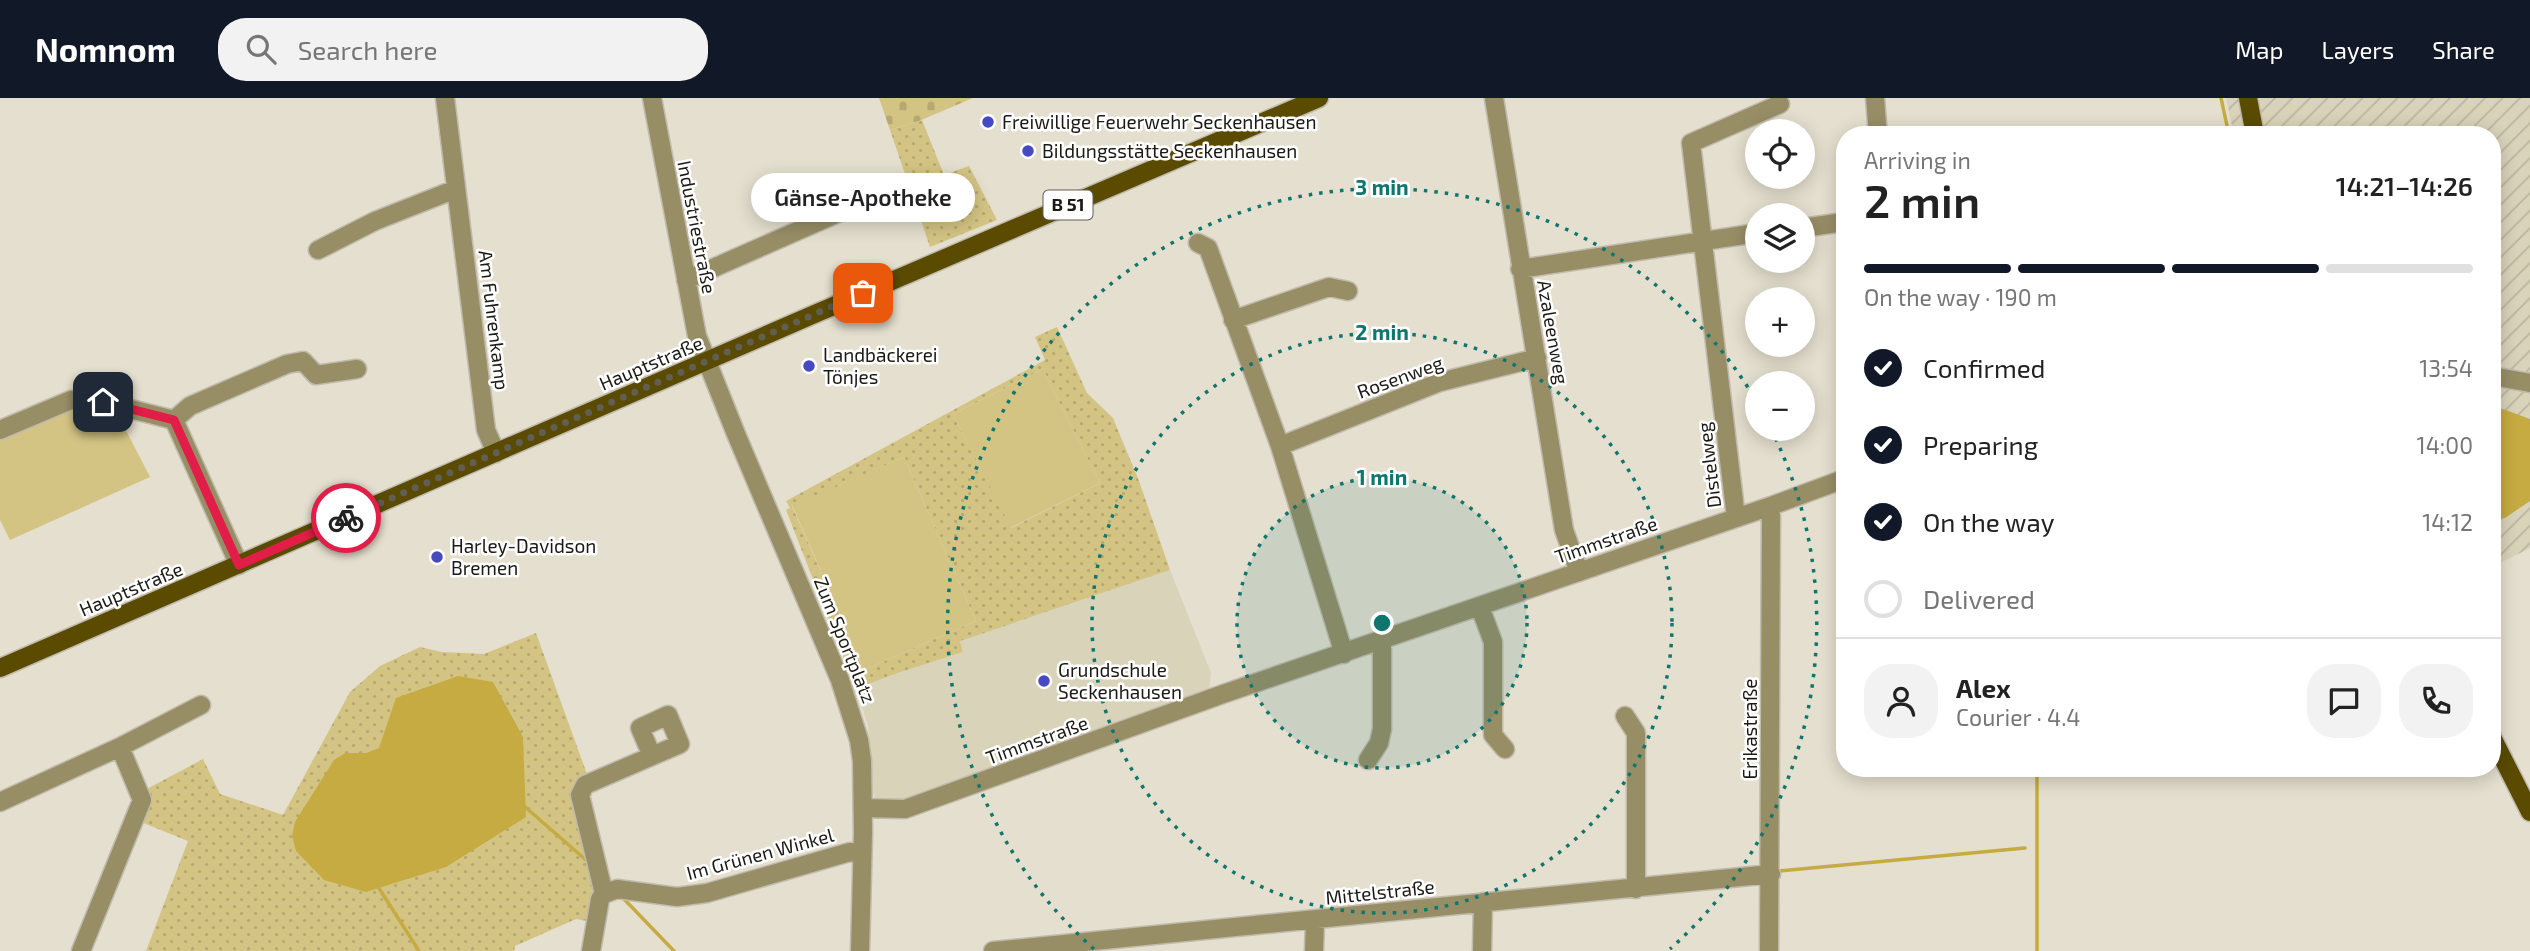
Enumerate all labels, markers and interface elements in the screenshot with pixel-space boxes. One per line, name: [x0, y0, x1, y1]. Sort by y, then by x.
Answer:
search box: [218, 18, 708, 81]
text: Nomnom: [35, 29, 176, 69]
icon: search: [242, 30, 280, 68]
text: Search here: [298, 34, 437, 65]
text: Map: [2235, 35, 2283, 64]
text: Layers: [2321, 35, 2394, 64]
text: Share: [2432, 35, 2495, 64]
place label: Freiwillige Feuerwehr Seckenhausen: [1002, 110, 1317, 133]
marker: Freiwillige Feuerwehr Seckenhausen: [980, 114, 996, 130]
map controls: [1745, 119, 1815, 441]
button: locate: [1745, 119, 1815, 189]
place label: Bildungsstätte Seckenhausen: [1042, 139, 1297, 162]
marker: Bildungsstätte Seckenhausen: [1020, 143, 1036, 159]
text: Arriving in: [1864, 146, 1971, 174]
street label: Industriestraße: [673, 158, 722, 295]
text: 14:21–14:26: [2336, 170, 2473, 201]
text: 2 min: [1864, 172, 1980, 227]
callout: Gänse-Apotheke: [751, 174, 975, 223]
text: 3 min: [1355, 174, 1409, 199]
text: Gänse-Apotheke: [774, 183, 952, 211]
road number: B 51: [1044, 190, 1092, 220]
button: layers: [1745, 203, 1815, 273]
street label: Am Fuhrenkamp: [474, 249, 514, 391]
pin: [833, 263, 893, 323]
icon: bag: [844, 274, 882, 312]
street label: Azaleenweg: [1533, 278, 1574, 386]
text: On the way · 190 m: [1864, 283, 2057, 311]
button: +: [1745, 287, 1815, 357]
text: 2 min: [1355, 319, 1409, 344]
street label: Hauptstraße: [596, 330, 706, 395]
place label: Landbäckerei Tönjes: [823, 343, 938, 388]
icon: check: [1864, 349, 1902, 387]
street label: Rosenweg: [1354, 350, 1446, 403]
text: Confirmed: [1923, 352, 2046, 383]
text: 13:54: [2419, 354, 2473, 382]
marker: Landbäckerei Tönjes: [801, 358, 817, 374]
button: −: [1745, 371, 1815, 441]
pin: [73, 372, 133, 432]
icon: home: [84, 383, 122, 421]
street label: Distelweg: [1692, 420, 1725, 509]
icon: check: [1864, 426, 1902, 464]
text: Preparing: [1923, 429, 2038, 460]
text: 14:00: [2417, 431, 2473, 459]
text: 1 min: [1357, 464, 1407, 489]
courier: [311, 483, 381, 553]
icon: bike: [327, 499, 365, 537]
icon: check: [1864, 503, 1902, 541]
text: On the way: [1923, 506, 2054, 537]
text: 14:12: [2422, 508, 2473, 536]
street label: Timmstraße: [1552, 511, 1660, 568]
place label: Harley-Davidson Bremen: [451, 534, 596, 579]
marker: Harley-Davidson Bremen: [429, 549, 445, 565]
street label: Hauptstraße: [76, 556, 186, 621]
street label: Zum Sportplatz: [810, 573, 881, 706]
text: Delivered: [1923, 583, 2035, 614]
centre of rings: [1370, 611, 1394, 635]
place label: Grundschule Seckenhausen: [1058, 658, 1182, 703]
button: person: [1864, 664, 1938, 738]
button: chat: [2307, 664, 2381, 738]
button: phone: [2399, 664, 2473, 738]
text: Alex: [1956, 672, 2011, 703]
marker: Grundschule Seckenhausen: [1036, 673, 1052, 689]
street label: Erikastraße: [1738, 678, 1761, 780]
text: Courier · 4.4: [1956, 703, 2080, 731]
street label: Timmstraße: [983, 710, 1091, 769]
street label: Im Grünen Winkel: [684, 823, 836, 884]
street label: Mittelstraße: [1324, 874, 1436, 909]

